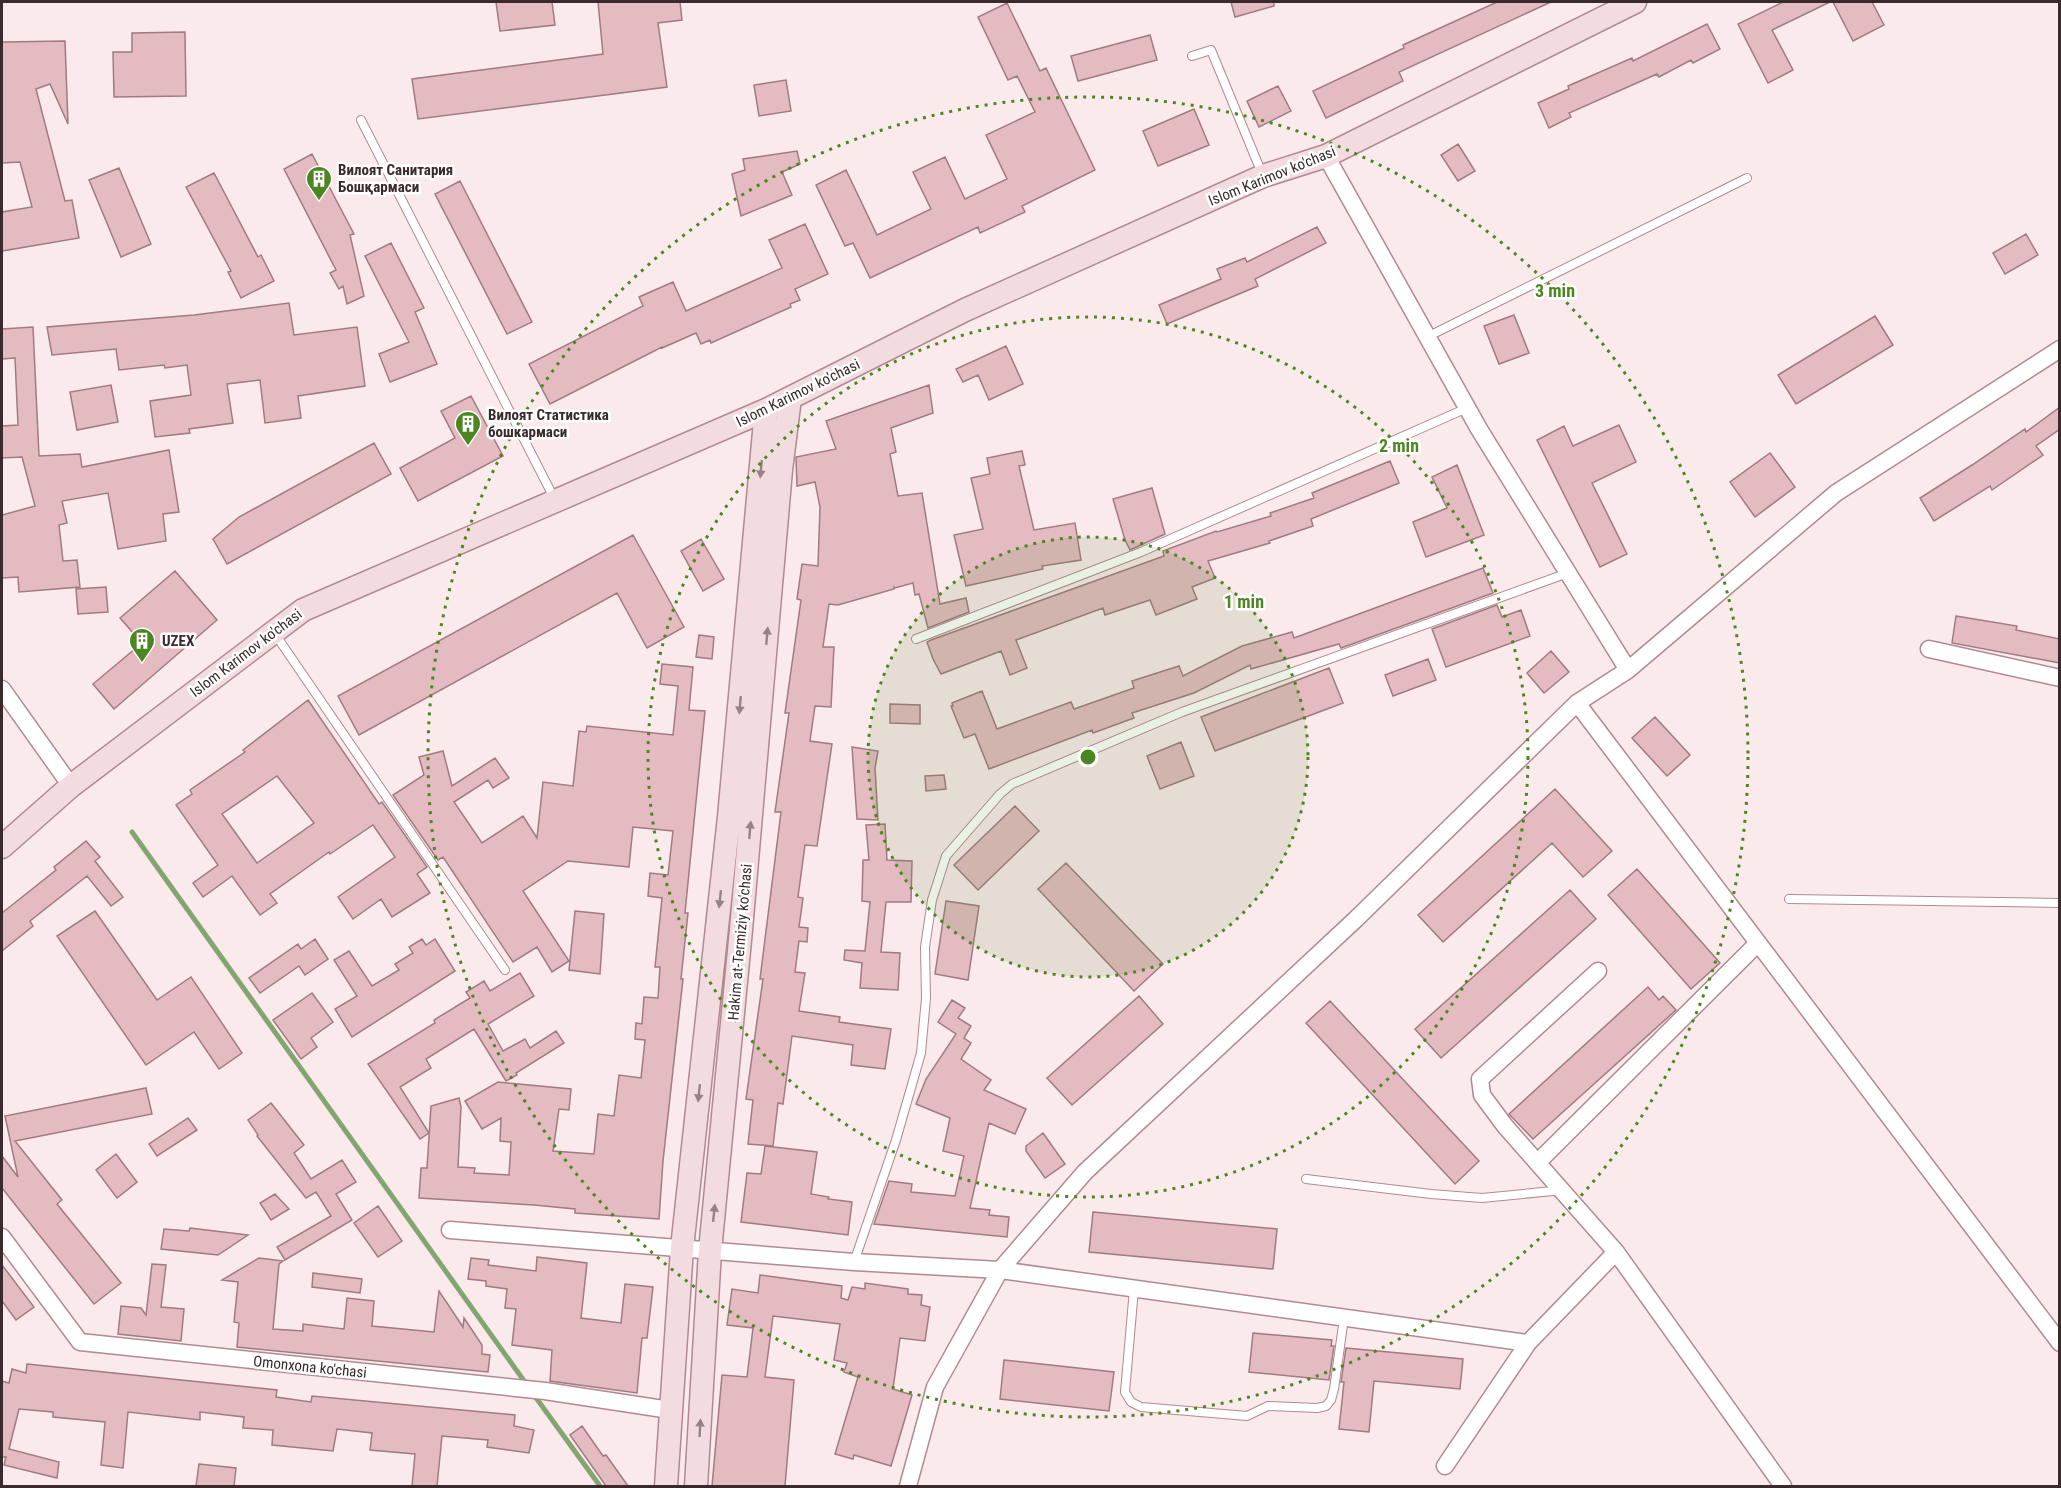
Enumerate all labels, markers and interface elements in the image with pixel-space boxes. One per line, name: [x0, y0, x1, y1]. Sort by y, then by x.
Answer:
street label: Islom Karimov ko'chasi: [1206, 142, 1338, 210]
place label: Вилоят Санитария Бошқармаси: [338, 161, 453, 196]
building icon: Вилоят Санитария Бошқармаси: [304, 164, 334, 202]
text: 3 min: [1535, 280, 1575, 301]
street label: Islom Karimov ko'chasi: [733, 355, 863, 431]
place label: Вилоят Статистика бошкармаси: [488, 406, 609, 441]
building icon: Вилоят Статистика бошкармаси: [453, 409, 483, 447]
text: 2 min: [1379, 435, 1419, 456]
one-way arrow: [756, 459, 766, 478]
text: 1 min: [1224, 591, 1264, 612]
street label: Islom Karimov ko'chasi: [187, 605, 305, 701]
building icon: UZEX: [127, 626, 157, 664]
one-way arrow: [762, 626, 772, 645]
place label: UZEX: [162, 632, 195, 650]
one-way arrow: [735, 695, 744, 714]
centre of rings: [1078, 747, 1098, 767]
one-way arrow: [745, 821, 755, 840]
street label: Hakim at-Termiziy ko'chasi: [724, 863, 756, 1021]
one-way arrow: [716, 889, 725, 908]
one-way arrow: [694, 1083, 704, 1102]
one-way arrow: [709, 1203, 719, 1222]
street label: Omonxona ko'chasi: [252, 1352, 368, 1382]
one-way arrow: [695, 1419, 704, 1438]

